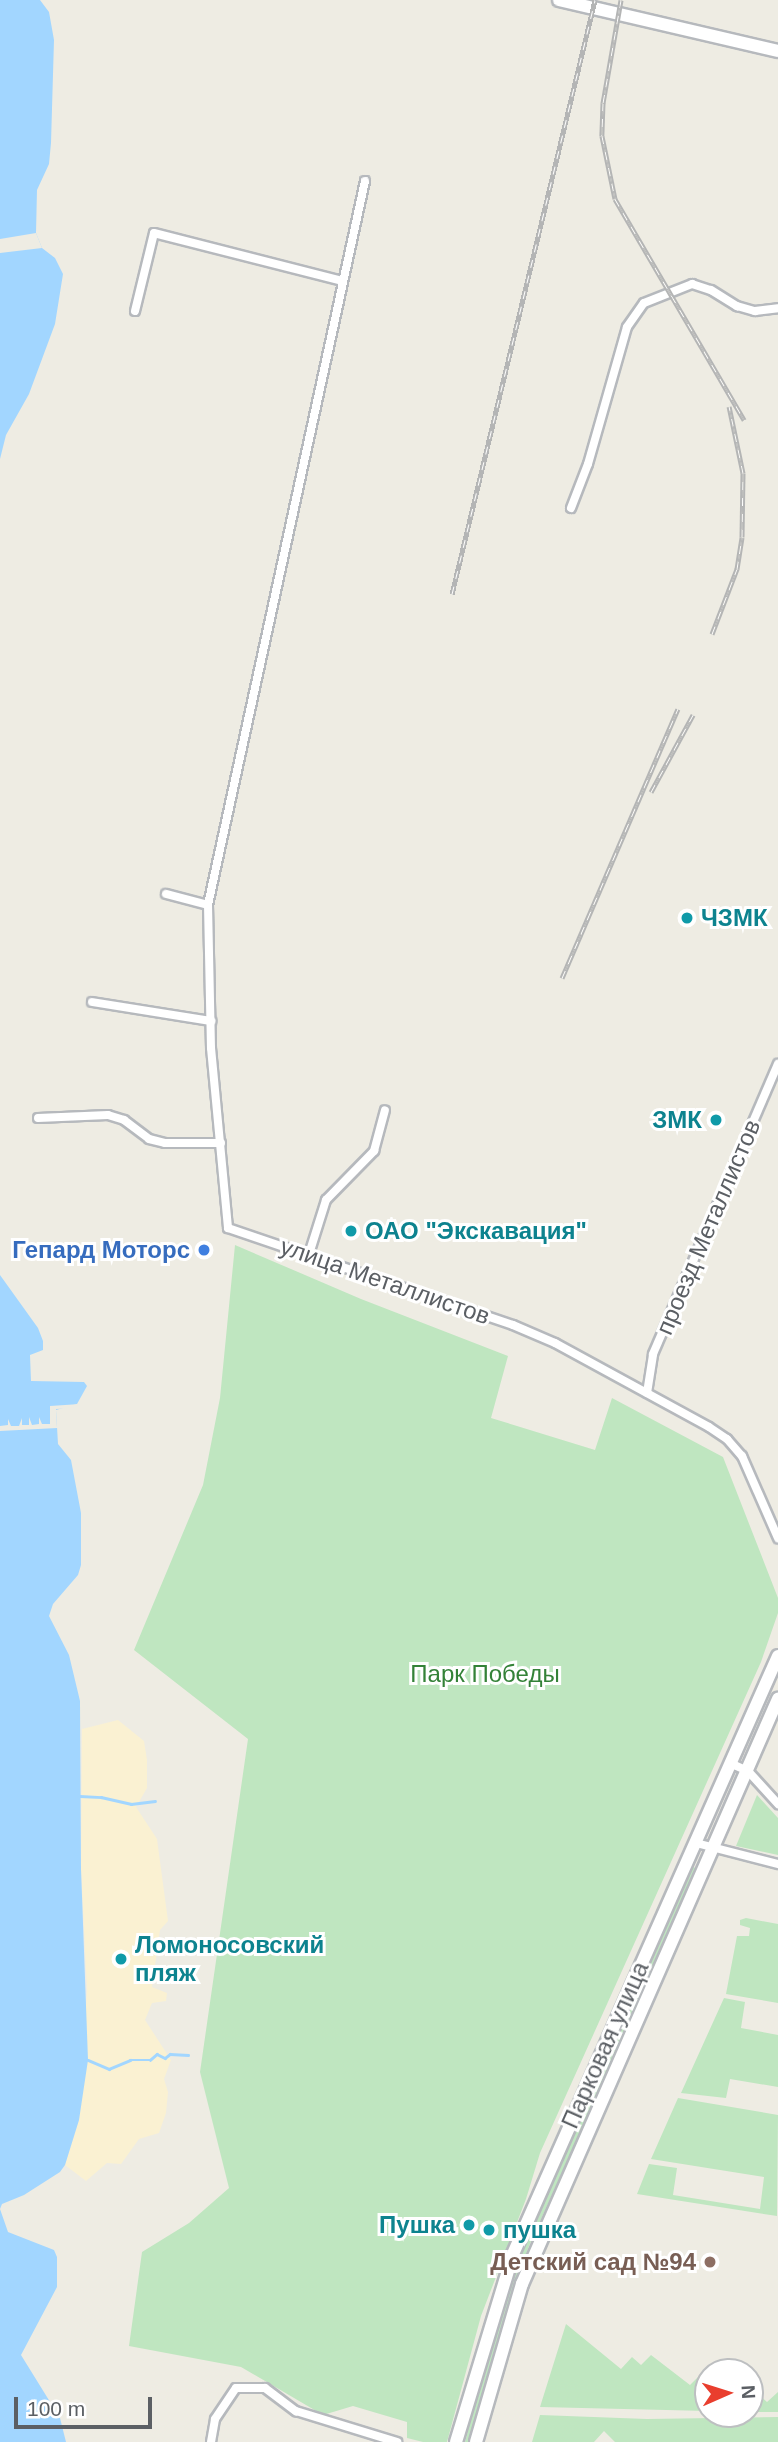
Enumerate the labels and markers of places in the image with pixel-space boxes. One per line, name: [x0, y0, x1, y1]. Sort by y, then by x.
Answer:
place label: ЧЗМК: [701, 904, 768, 932]
marker: ЧЗМК: [679, 910, 695, 926]
place label: ЗМК: [652, 1106, 702, 1134]
marker: ЗМК: [708, 1112, 724, 1128]
place label: ОАО "Экскавация": [365, 1217, 587, 1245]
marker: ОАО "Экскавация": [343, 1223, 359, 1239]
place label: Гепард Моторс: [12, 1236, 190, 1264]
marker: Гепард Моторс: [196, 1242, 212, 1258]
place label: Ломоносовский пляж: [135, 1931, 324, 1987]
marker: Ломоносовский пляж: [113, 1951, 129, 1967]
place label: Пушка: [379, 2211, 455, 2239]
place label: пушка: [503, 2216, 576, 2244]
marker: Пушка: [461, 2217, 477, 2233]
marker: пушка: [481, 2222, 497, 2238]
place label: Детский сад №94: [490, 2248, 696, 2276]
marker: Детский сад №94: [702, 2254, 718, 2270]

